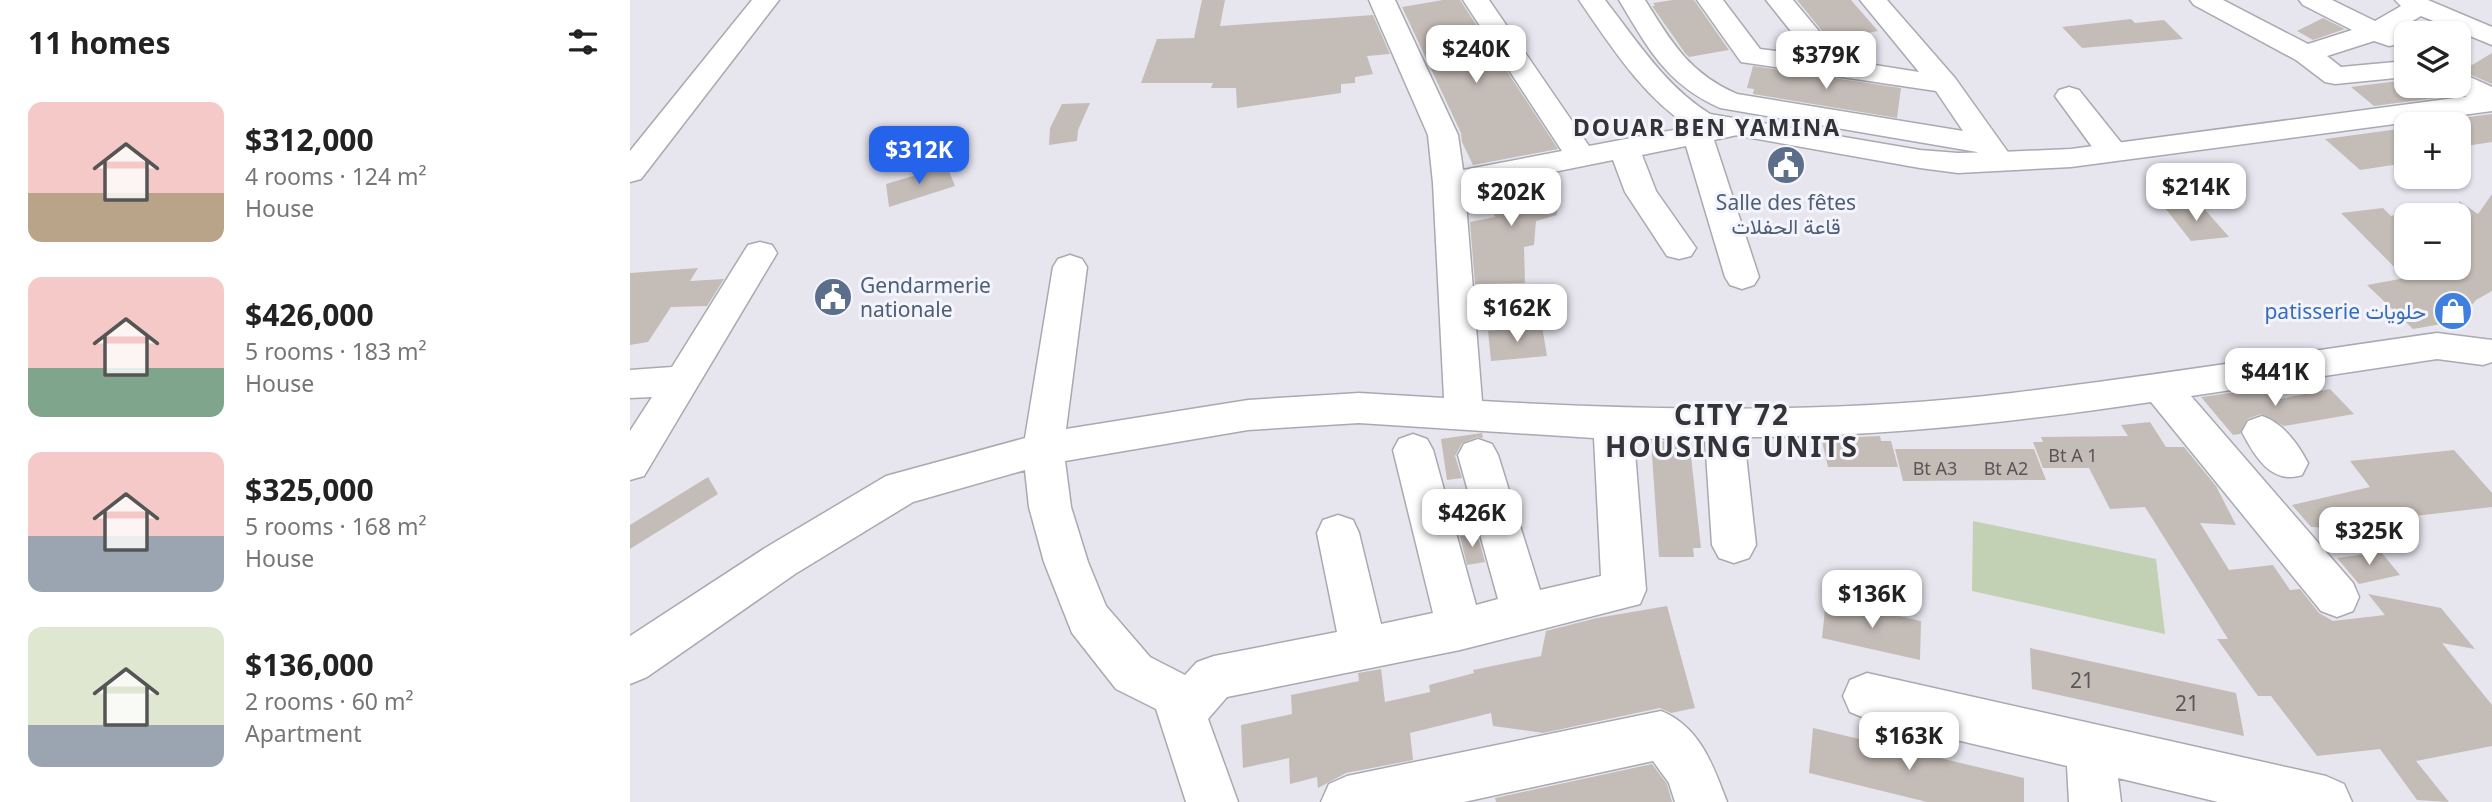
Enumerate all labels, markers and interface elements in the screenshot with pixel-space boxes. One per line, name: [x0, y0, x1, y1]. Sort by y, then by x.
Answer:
map controls: [2394, 21, 2471, 280]
button: layers: [2394, 21, 2471, 98]
text: 11 homes: [28, 22, 171, 63]
icon: filters: [564, 23, 602, 61]
pin: $240K: [1427, 25, 1525, 85]
text: $240K: [1442, 32, 1510, 64]
pin: $379K: [1777, 32, 1875, 91]
text: $379K: [1792, 38, 1860, 70]
district label: DOUAR BEN YAMINA: [1573, 111, 1841, 143]
button: +: [2394, 112, 2471, 189]
text: $312,000: [245, 119, 374, 160]
pin: $312K: [870, 127, 968, 186]
icon: home: [84, 130, 168, 214]
text: $312K: [885, 133, 953, 165]
public building icon: Salle des fêtes قاعة الحفلات: [1765, 144, 1807, 186]
text: 4 rooms · 124 m²: [245, 160, 427, 192]
pin: $214K: [2147, 164, 2245, 223]
pin: $202K: [1462, 168, 1560, 228]
text: $214K: [2162, 170, 2230, 202]
text: $202K: [1477, 175, 1545, 207]
place label: Salle des fêtes قاعة الحفلات: [1716, 188, 1856, 240]
text: House: [245, 192, 314, 224]
button: −: [2394, 203, 2471, 280]
place label: Gendarmerie nationale: [860, 271, 991, 323]
public building icon: Gendarmerie nationale: [812, 276, 854, 318]
pin: $162K: [1468, 284, 1566, 344]
shop icon: patisserie حلويات: [2432, 290, 2474, 332]
text: $162K: [1483, 291, 1551, 323]
text: $426,000: [245, 294, 374, 335]
place label: patisserie حلويات: [2264, 297, 2426, 325]
icon: home: [84, 305, 168, 389]
text: 5 rooms · 183 m²: [245, 335, 427, 367]
pin: $441K: [2226, 348, 2324, 408]
text: $441K: [2241, 355, 2309, 387]
text: House: [245, 367, 314, 399]
district label: CITY 72 HOUSING UNITS: [1605, 395, 1859, 465]
house number: Bt A 1: [2048, 443, 2098, 467]
house number: Bt A3: [1913, 456, 1957, 480]
house number: Bt A2: [1984, 456, 2028, 480]
text: $325,000: [245, 469, 374, 510]
icon: home: [84, 480, 168, 564]
pin: $426K: [1423, 490, 1521, 549]
text: $426K: [1438, 496, 1506, 528]
pin: $325K: [2320, 508, 2418, 567]
text: 5 rooms · 168 m²: [245, 510, 427, 542]
text: $325K: [2335, 514, 2403, 546]
text: House: [245, 542, 314, 574]
pin: $136K: [1823, 570, 1921, 630]
text: $136K: [1838, 577, 1906, 609]
text: $136,000: [245, 644, 374, 685]
icon: home: [84, 655, 168, 739]
house number: 21: [2070, 666, 2094, 694]
text: 2 rooms · 60 m²: [245, 685, 414, 717]
house number: 21: [2175, 689, 2199, 717]
pin: $163K: [1860, 712, 1958, 772]
text: Apartment: [245, 717, 362, 749]
text: $163K: [1875, 719, 1943, 751]

